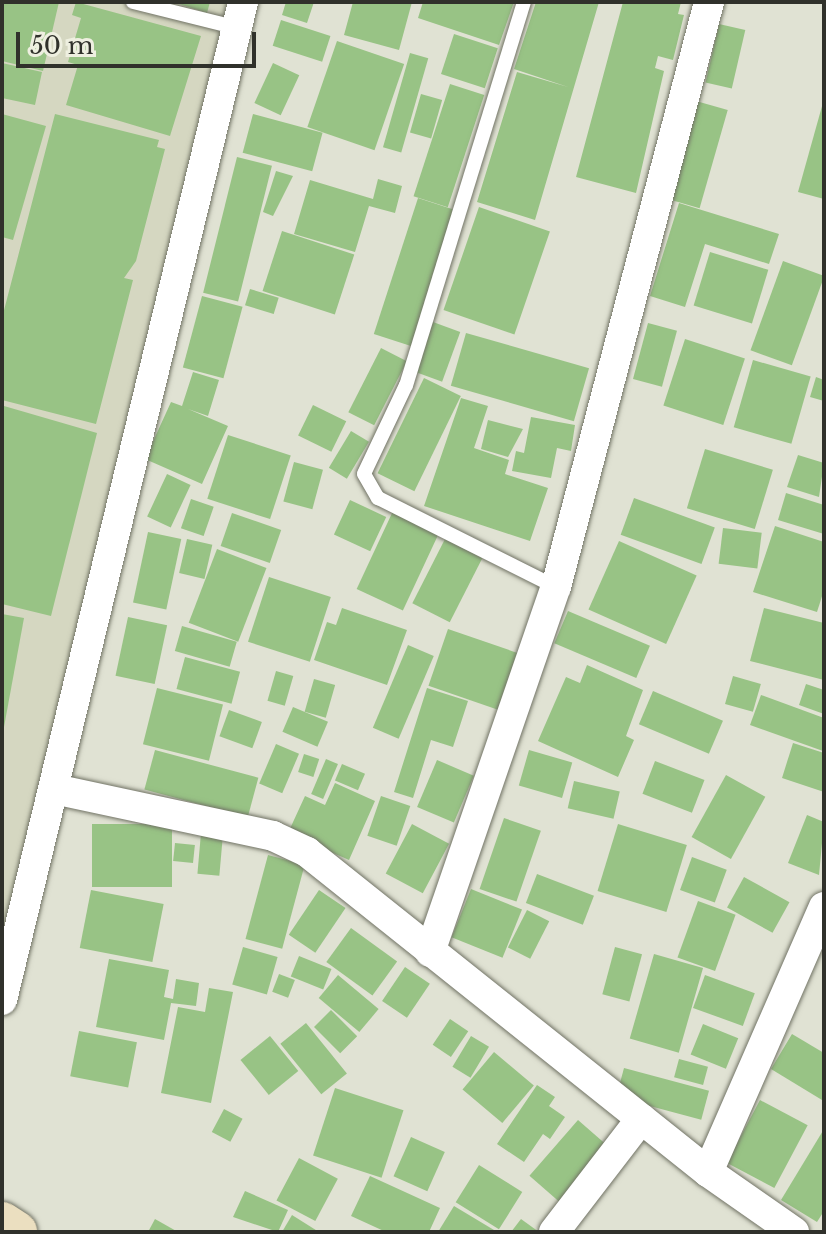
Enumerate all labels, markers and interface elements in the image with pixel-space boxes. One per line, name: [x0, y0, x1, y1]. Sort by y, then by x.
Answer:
scale bar: [20, 16, 260, 66]
text: 50 m: [30, 31, 93, 60]

